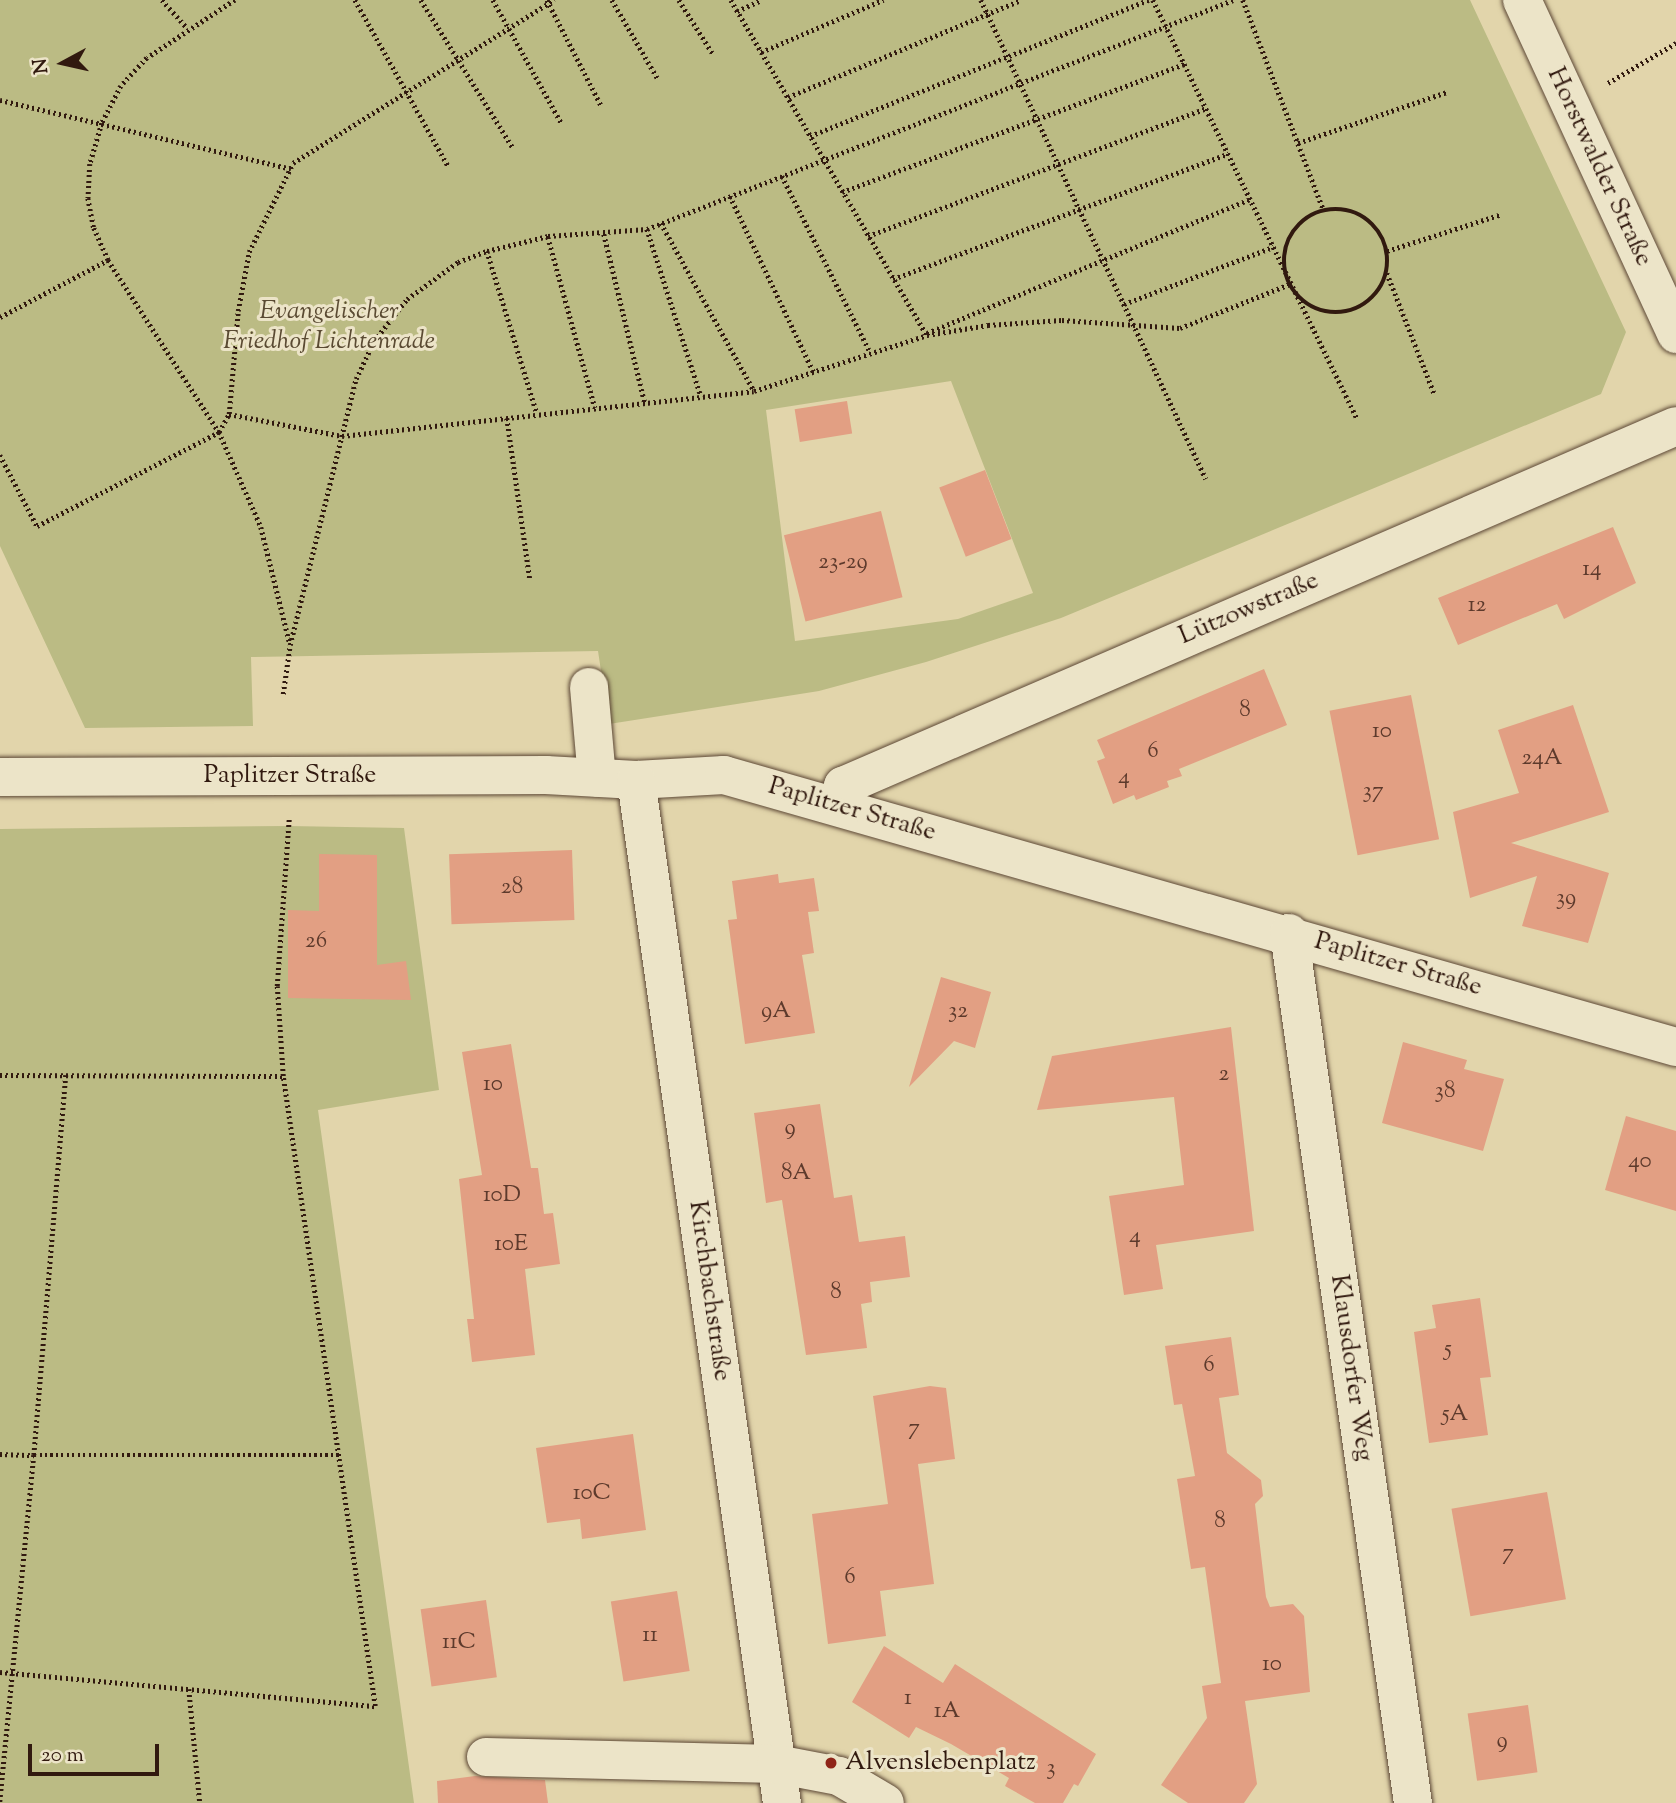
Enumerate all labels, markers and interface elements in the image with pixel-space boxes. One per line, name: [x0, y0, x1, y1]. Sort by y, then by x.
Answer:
north arrow: [28, 28, 98, 98]
text: N: [27, 57, 56, 75]
street label: Horstwalder Straße: [1539, 63, 1659, 271]
park label: Evangelischer Friedhof Lichtenrade: [223, 296, 435, 358]
house number: 23-29: [818, 549, 868, 577]
house number: 14: [1582, 556, 1602, 584]
street label: Lützowstraße: [1174, 566, 1324, 652]
house number: 12: [1468, 592, 1486, 620]
house number: 8: [1239, 697, 1251, 725]
house number: 10: [1372, 718, 1392, 746]
house number: 6: [1147, 738, 1159, 766]
house number: 24A: [1521, 745, 1563, 773]
street label: Paplitzer Straße: [204, 760, 376, 792]
house number: 4: [1118, 764, 1130, 792]
street label: Paplitzer Straße: [765, 771, 939, 849]
house number: 37: [1363, 778, 1383, 806]
house number: 28: [501, 874, 523, 902]
house number: 39: [1556, 885, 1576, 913]
street label: Paplitzer Straße: [1311, 926, 1485, 1004]
house number: 26: [305, 928, 327, 956]
house number: 9A: [761, 998, 791, 1026]
house number: 32: [948, 998, 968, 1026]
house number: 2: [1219, 1061, 1229, 1089]
house number: 10: [483, 1071, 503, 1099]
house number: 38: [1435, 1078, 1455, 1106]
house number: 9: [784, 1115, 796, 1143]
house number: 40: [1628, 1148, 1652, 1176]
house number: 8A: [781, 1160, 811, 1188]
house number: 10D: [483, 1182, 521, 1210]
street label: Kirchbachstraße: [681, 1199, 737, 1383]
house number: 4: [1129, 1223, 1141, 1251]
house number: 10E: [494, 1231, 528, 1259]
street label: Klausdorfer Weg: [1322, 1273, 1380, 1463]
house number: 8: [830, 1279, 842, 1307]
house number: 5: [1444, 1336, 1452, 1364]
house number: 6: [1203, 1352, 1215, 1380]
house number: 5A: [1442, 1401, 1468, 1429]
house number: 7: [908, 1415, 920, 1443]
house number: 10C: [573, 1480, 611, 1508]
house number: 8: [1214, 1508, 1226, 1536]
house number: 7: [1502, 1540, 1514, 1568]
house number: 6: [844, 1564, 856, 1592]
house number: 11: [642, 1622, 658, 1650]
house number: 11C: [442, 1629, 476, 1657]
house number: 10: [1262, 1651, 1282, 1679]
house number: 1: [904, 1685, 912, 1713]
house number: 1A: [934, 1698, 960, 1726]
house number: 9: [1496, 1728, 1508, 1756]
scale bar: [32, 1730, 163, 1774]
text: 20 m: [41, 1741, 84, 1771]
place label: Alvenslebenplatz: [845, 1747, 1036, 1779]
marker: Alvenslebenplatz: [823, 1755, 839, 1771]
house number: 3: [1046, 1755, 1056, 1783]

